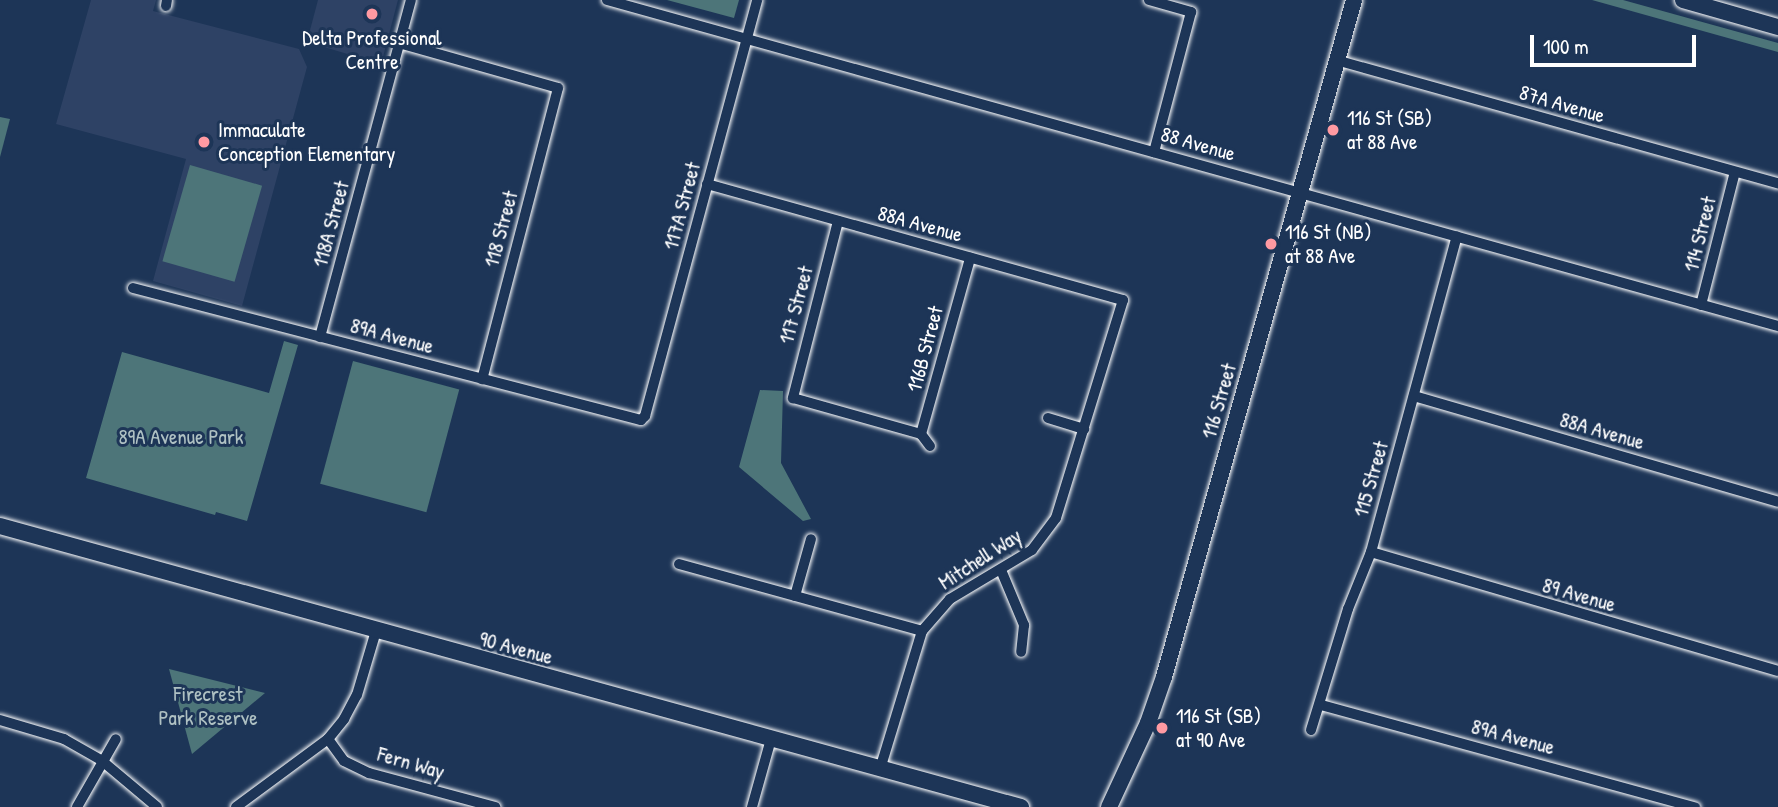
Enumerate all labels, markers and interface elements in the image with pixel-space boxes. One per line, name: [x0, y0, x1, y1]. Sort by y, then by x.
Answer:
marker: Delta Professional Centre: [364, 6, 380, 22]
scale bar: [1533, 21, 1699, 65]
place label: Delta Professional Centre: [302, 25, 442, 75]
text: 100 m: [1543, 32, 1589, 61]
street label: 87A Avenue: [1516, 80, 1608, 128]
place label: 116 St (SB) at 88 Ave: [1347, 105, 1432, 155]
place label: Immaculate Conception Elementary: [218, 117, 395, 167]
street label: 88 Avenue: [1158, 121, 1238, 167]
marker: 116 St (SB) at 88 Ave: [1325, 122, 1341, 138]
marker: Immaculate Conception Elementary: [196, 134, 212, 150]
street label: 117A Street: [658, 159, 706, 253]
street label: 118A Street: [307, 178, 355, 270]
street label: 118 Street: [479, 188, 523, 270]
street label: 114 Street: [1678, 194, 1722, 274]
street label: 88A Avenue: [875, 201, 965, 247]
place label: 116 St (NB) at 88 Ave: [1285, 219, 1372, 269]
marker: 116 St (NB) at 88 Ave: [1263, 236, 1279, 252]
street label: 117 Street: [774, 263, 818, 347]
street label: 116B Street: [901, 303, 949, 395]
street label: 89A Avenue: [348, 313, 436, 359]
street label: 116 Street: [1196, 360, 1242, 442]
street label: 88A Avenue: [1557, 407, 1647, 455]
park label: 89A Avenue Park: [118, 424, 244, 450]
street label: 115 Street: [1348, 438, 1394, 520]
street label: Mitchell Way: [934, 523, 1026, 595]
street label: 89 Avenue: [1540, 573, 1618, 617]
street label: 90 Avenue: [476, 626, 556, 670]
park label: Firecrest Park Reserve: [158, 681, 258, 731]
place label: 116 St (SB) at 90 Ave: [1176, 703, 1261, 753]
street label: 89A Avenue: [1469, 714, 1557, 760]
marker: 116 St (SB) at 90 Ave: [1154, 720, 1170, 736]
street label: Fern Way: [375, 741, 447, 785]

